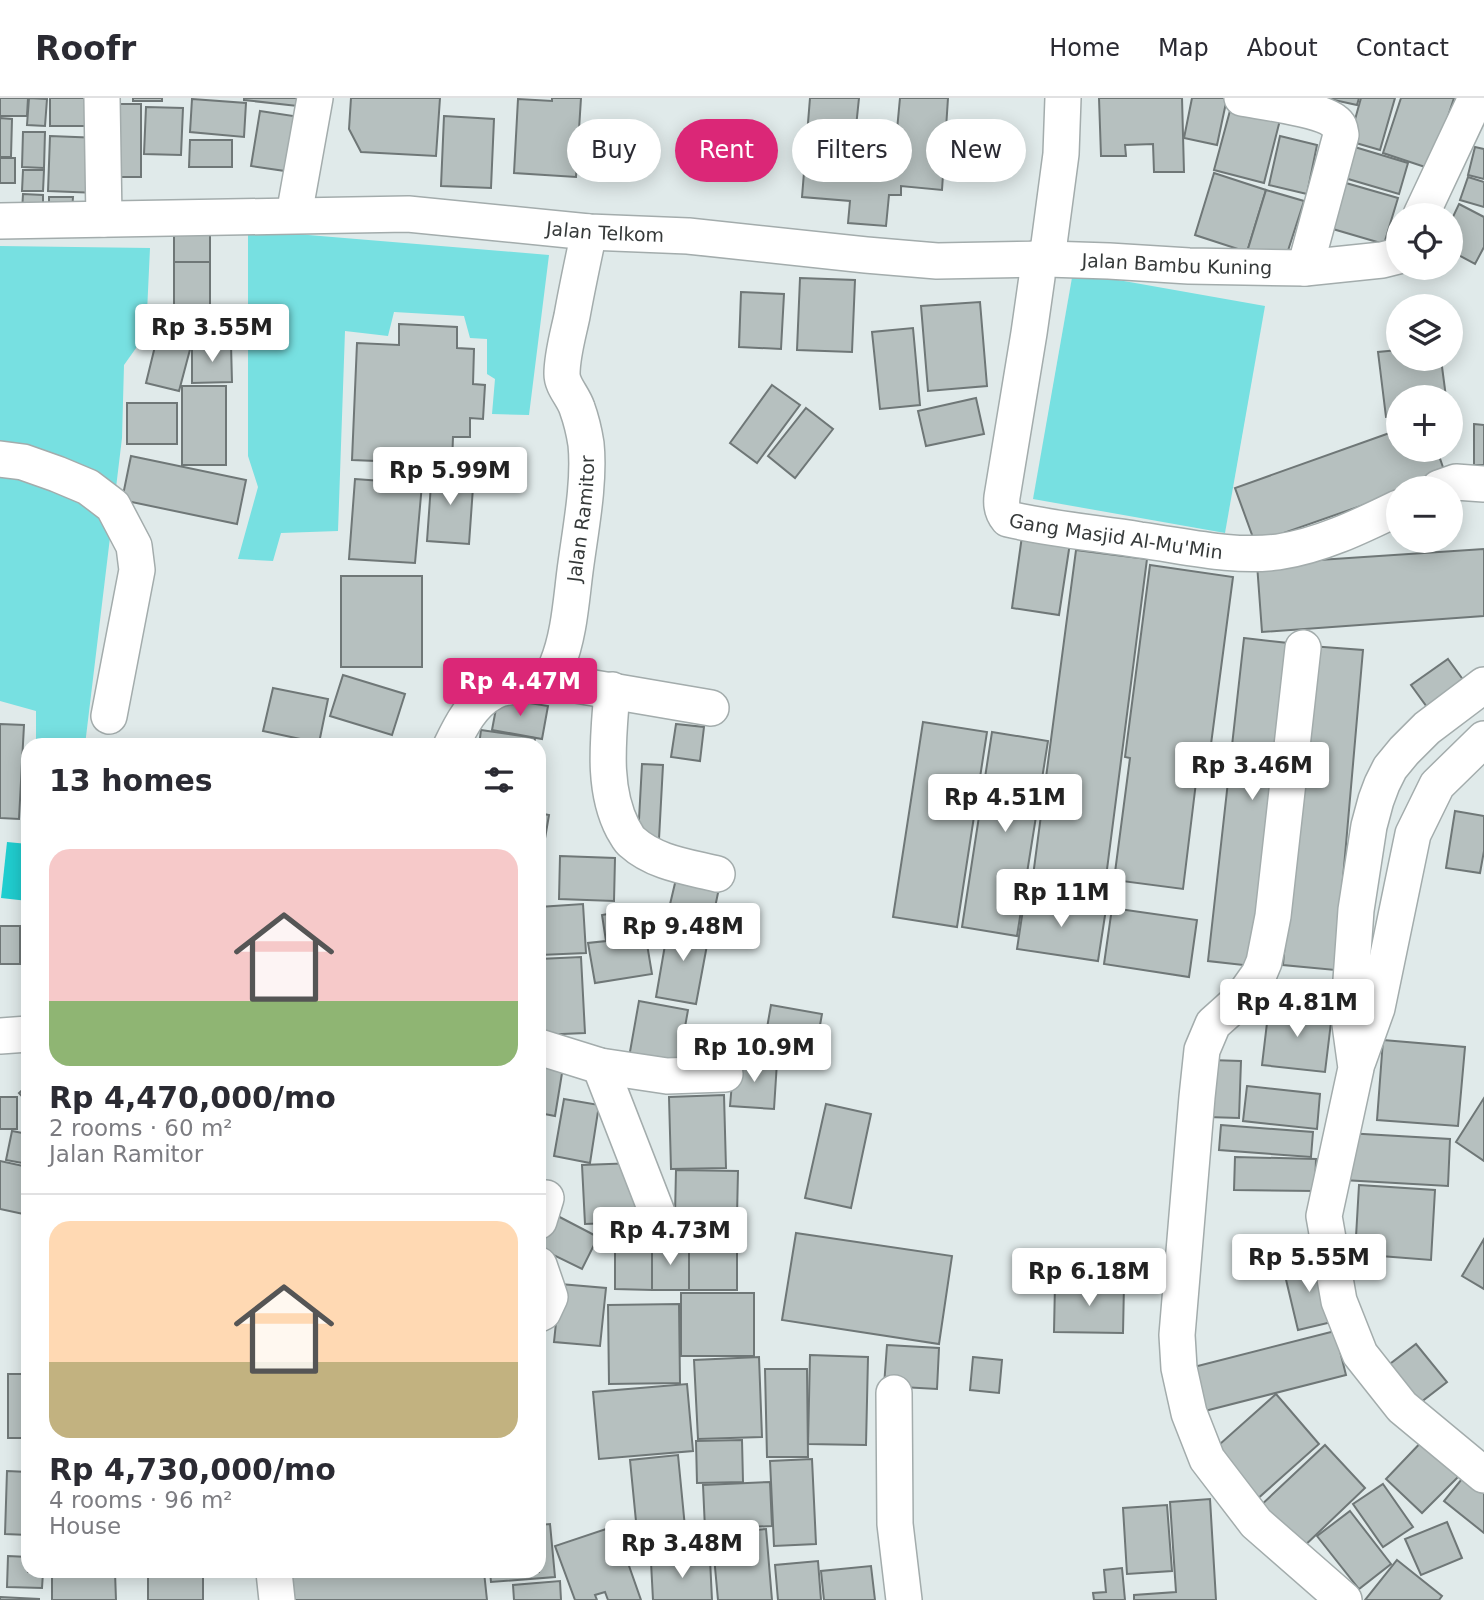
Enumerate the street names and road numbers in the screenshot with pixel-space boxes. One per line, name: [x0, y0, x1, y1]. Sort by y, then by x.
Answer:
street label: Jalan Telkom: [544, 217, 665, 246]
street label: Jalan Bambu Kuning: [1080, 249, 1272, 278]
street label: Jalan Ramitor: [563, 455, 598, 584]
street label: Gang Masjid Al-Mu'Min: [1007, 509, 1224, 563]

